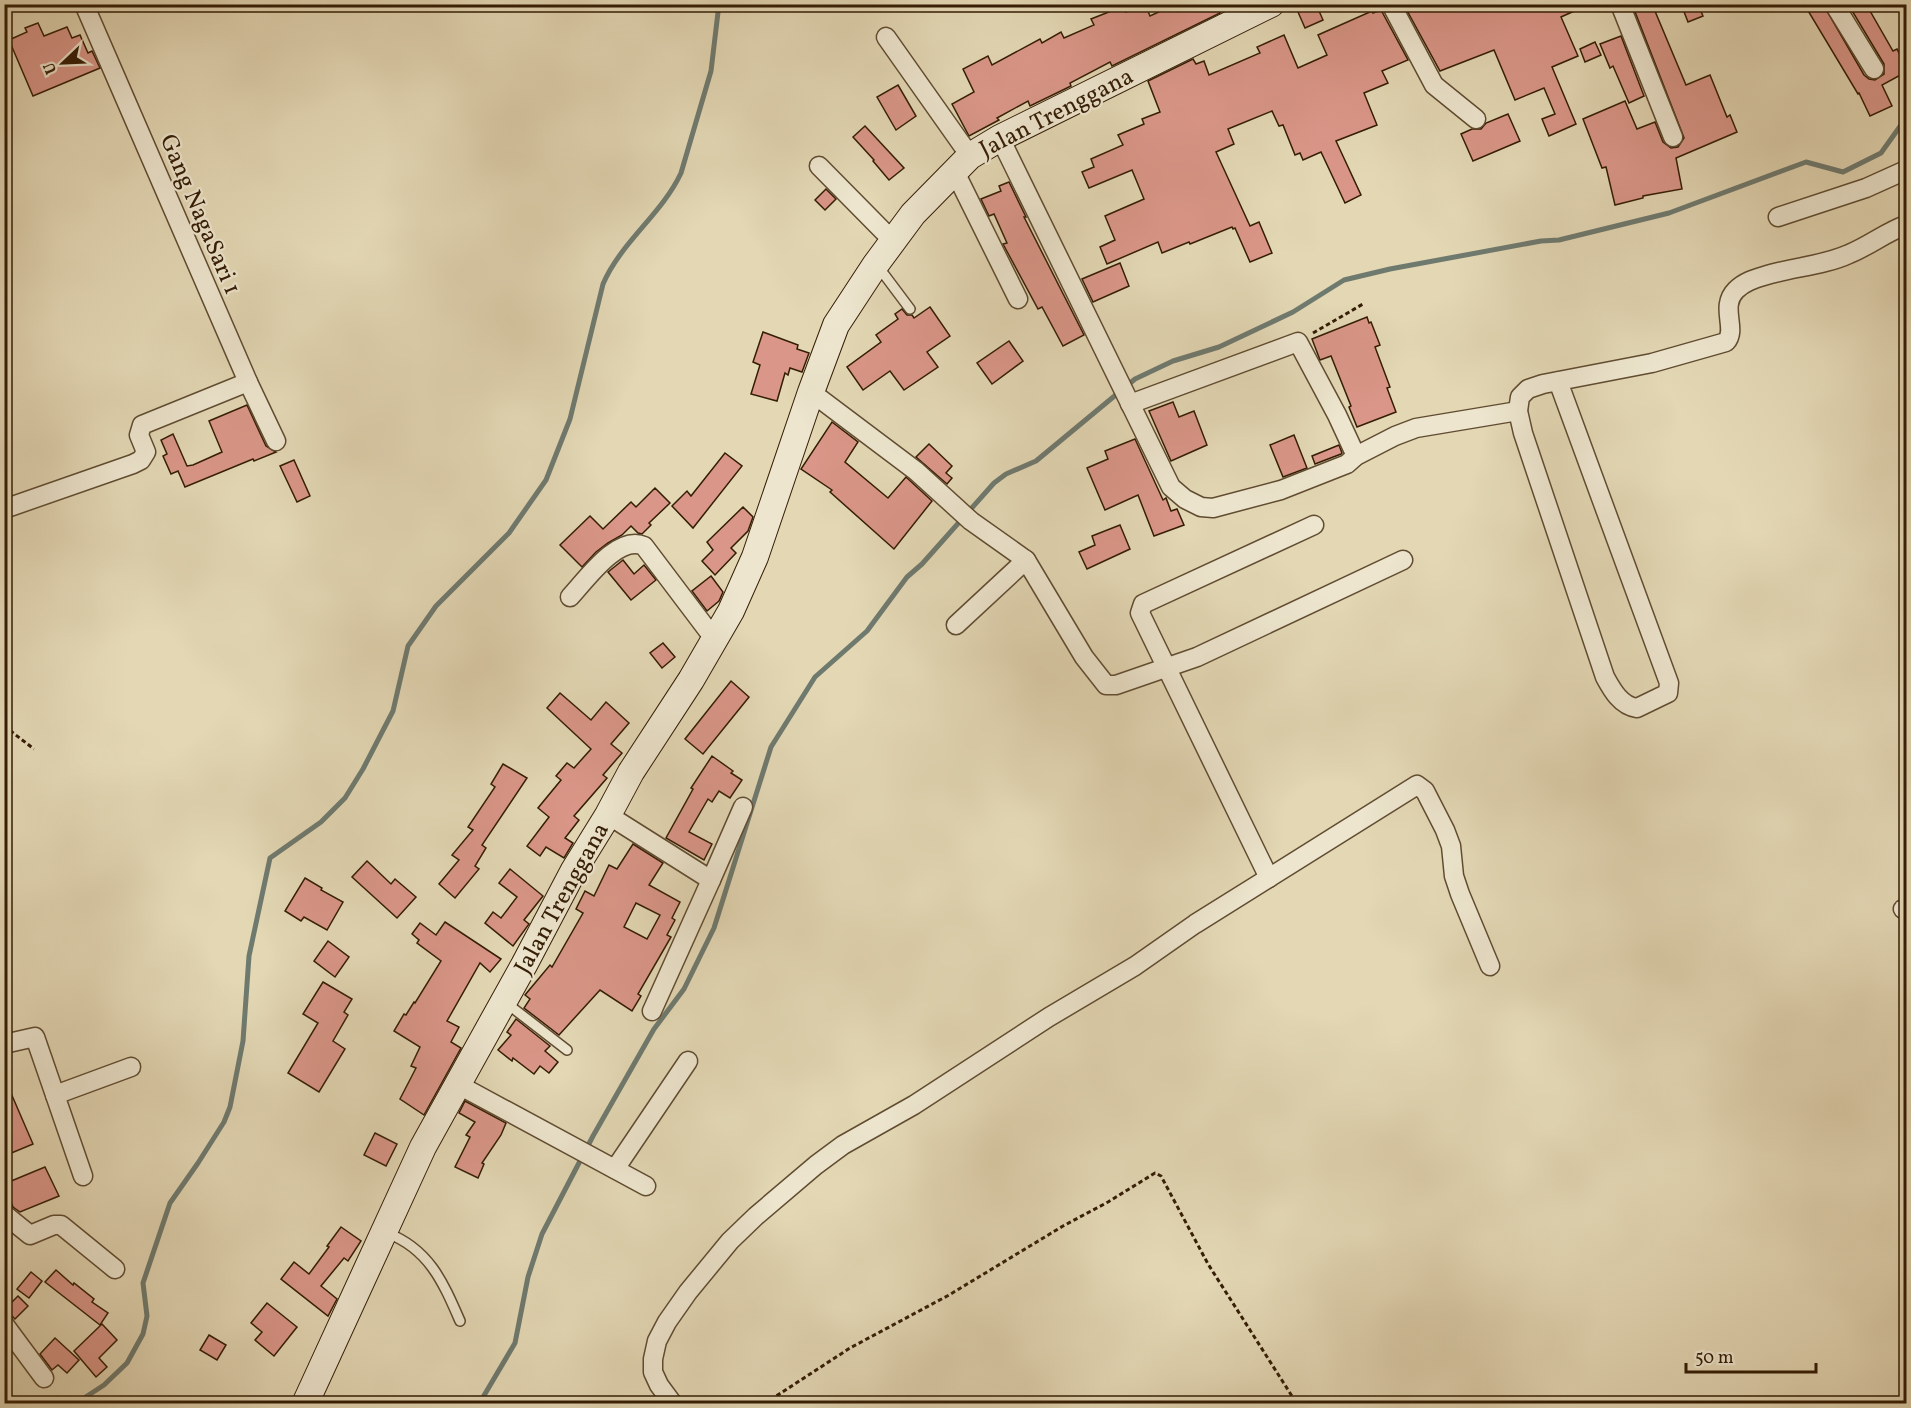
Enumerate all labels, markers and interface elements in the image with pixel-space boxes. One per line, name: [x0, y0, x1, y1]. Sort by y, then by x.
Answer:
north arrow: [33, 33, 93, 93]
text: U: [39, 59, 63, 77]
street label: Jalan Trenggana: [974, 60, 1140, 167]
street label: Gang NagaSari 1: [150, 129, 248, 300]
street label: Jalan Trenggana: [507, 817, 619, 981]
scale bar: [1686, 1336, 1816, 1374]
text: 50 m: [1695, 1346, 1734, 1371]

